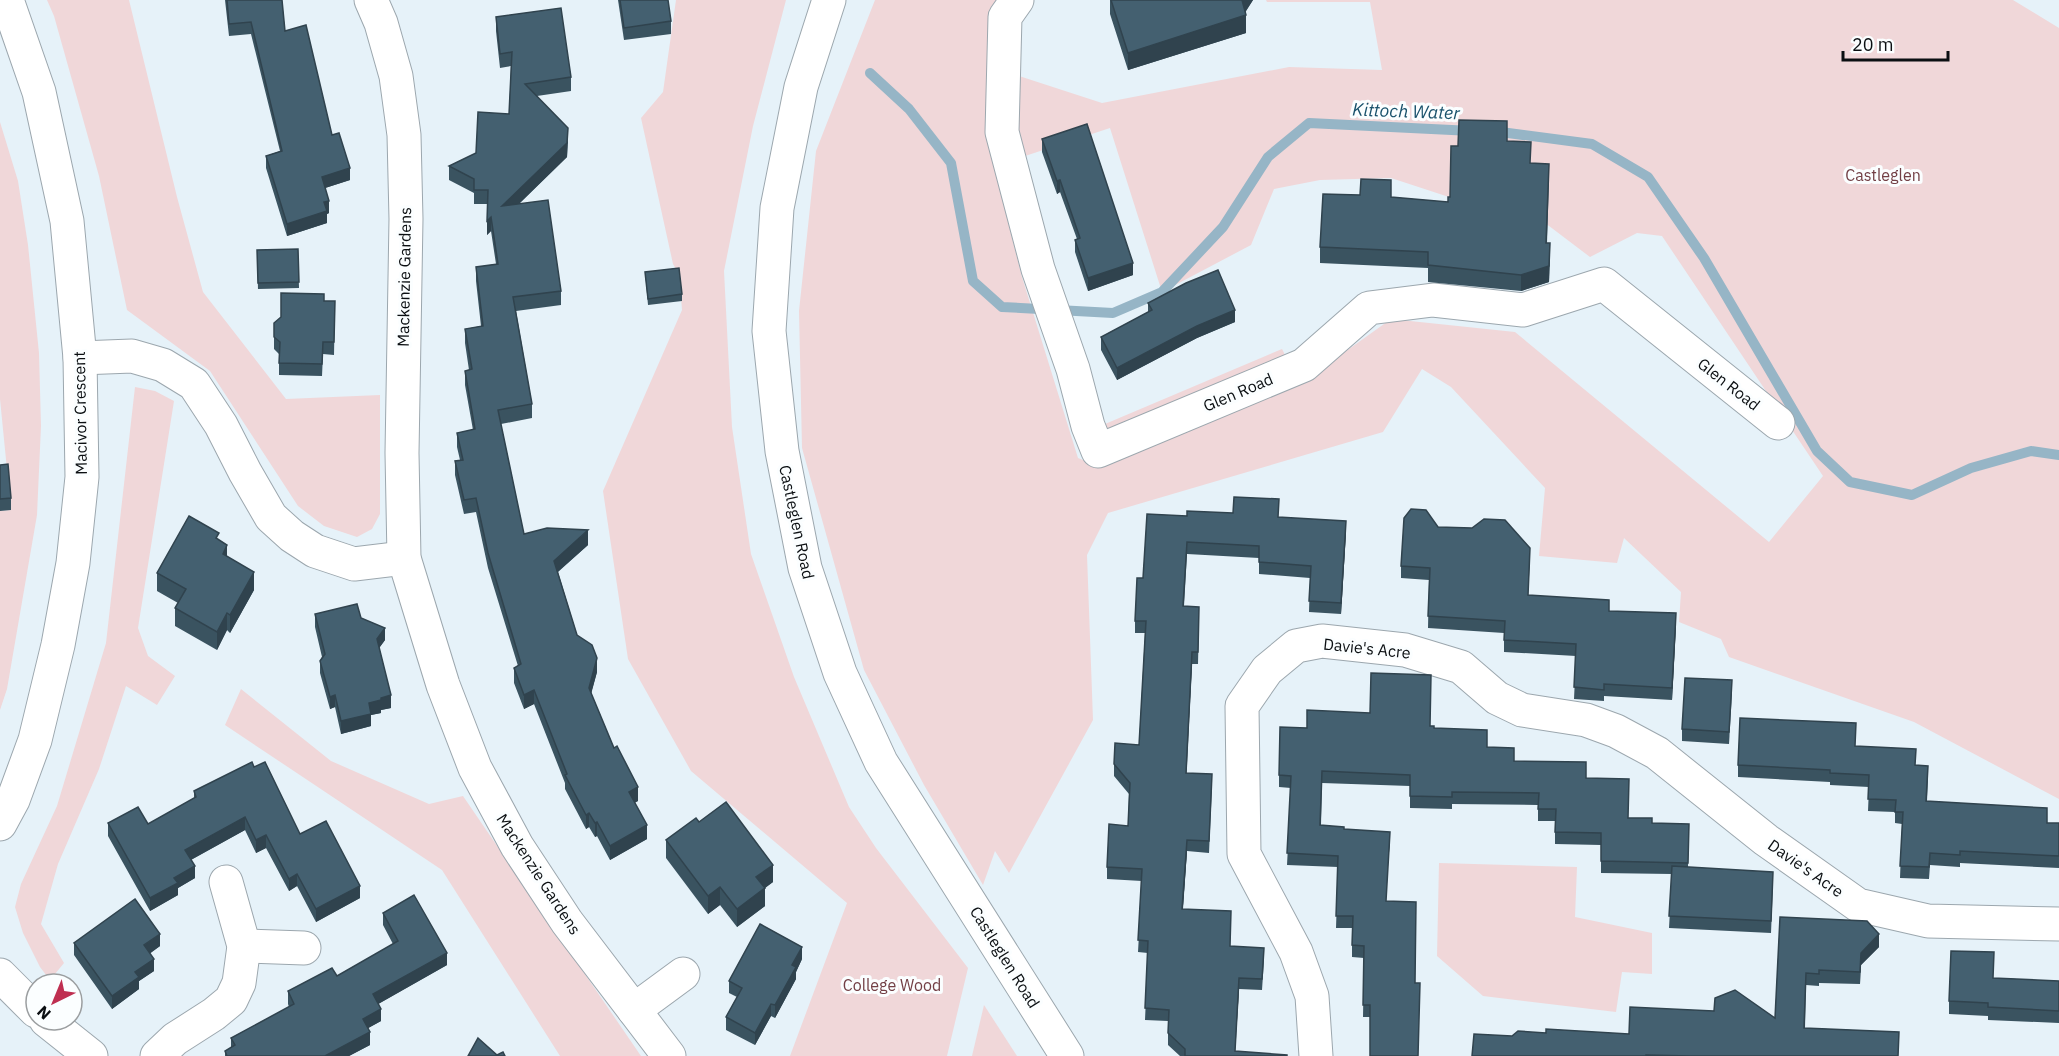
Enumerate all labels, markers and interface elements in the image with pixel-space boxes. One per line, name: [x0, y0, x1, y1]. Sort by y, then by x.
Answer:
scale bar: [1843, 24, 1948, 62]
text: 20 m: [1852, 33, 1894, 56]
water label: Kittoch Water: [1352, 98, 1461, 124]
park label: Castleglen: [1845, 165, 1921, 185]
street label: Mackenzie Gardens: [393, 207, 415, 347]
street label: Macivor Crescent: [69, 351, 91, 475]
street label: Glen Road: [1694, 353, 1764, 415]
street label: Glen Road: [1200, 368, 1276, 416]
street label: Castleglen Road: [775, 463, 819, 581]
street label: Davie's Acre: [1322, 633, 1412, 663]
street label: Mackenzie Gardens: [492, 810, 586, 938]
street label: Davie's Acre: [1764, 835, 1848, 901]
street label: Castleglen Road: [966, 902, 1044, 1012]
north arrow: [24, 972, 84, 1032]
park label: College Wood: [843, 975, 941, 995]
text: N: [33, 1002, 55, 1024]

